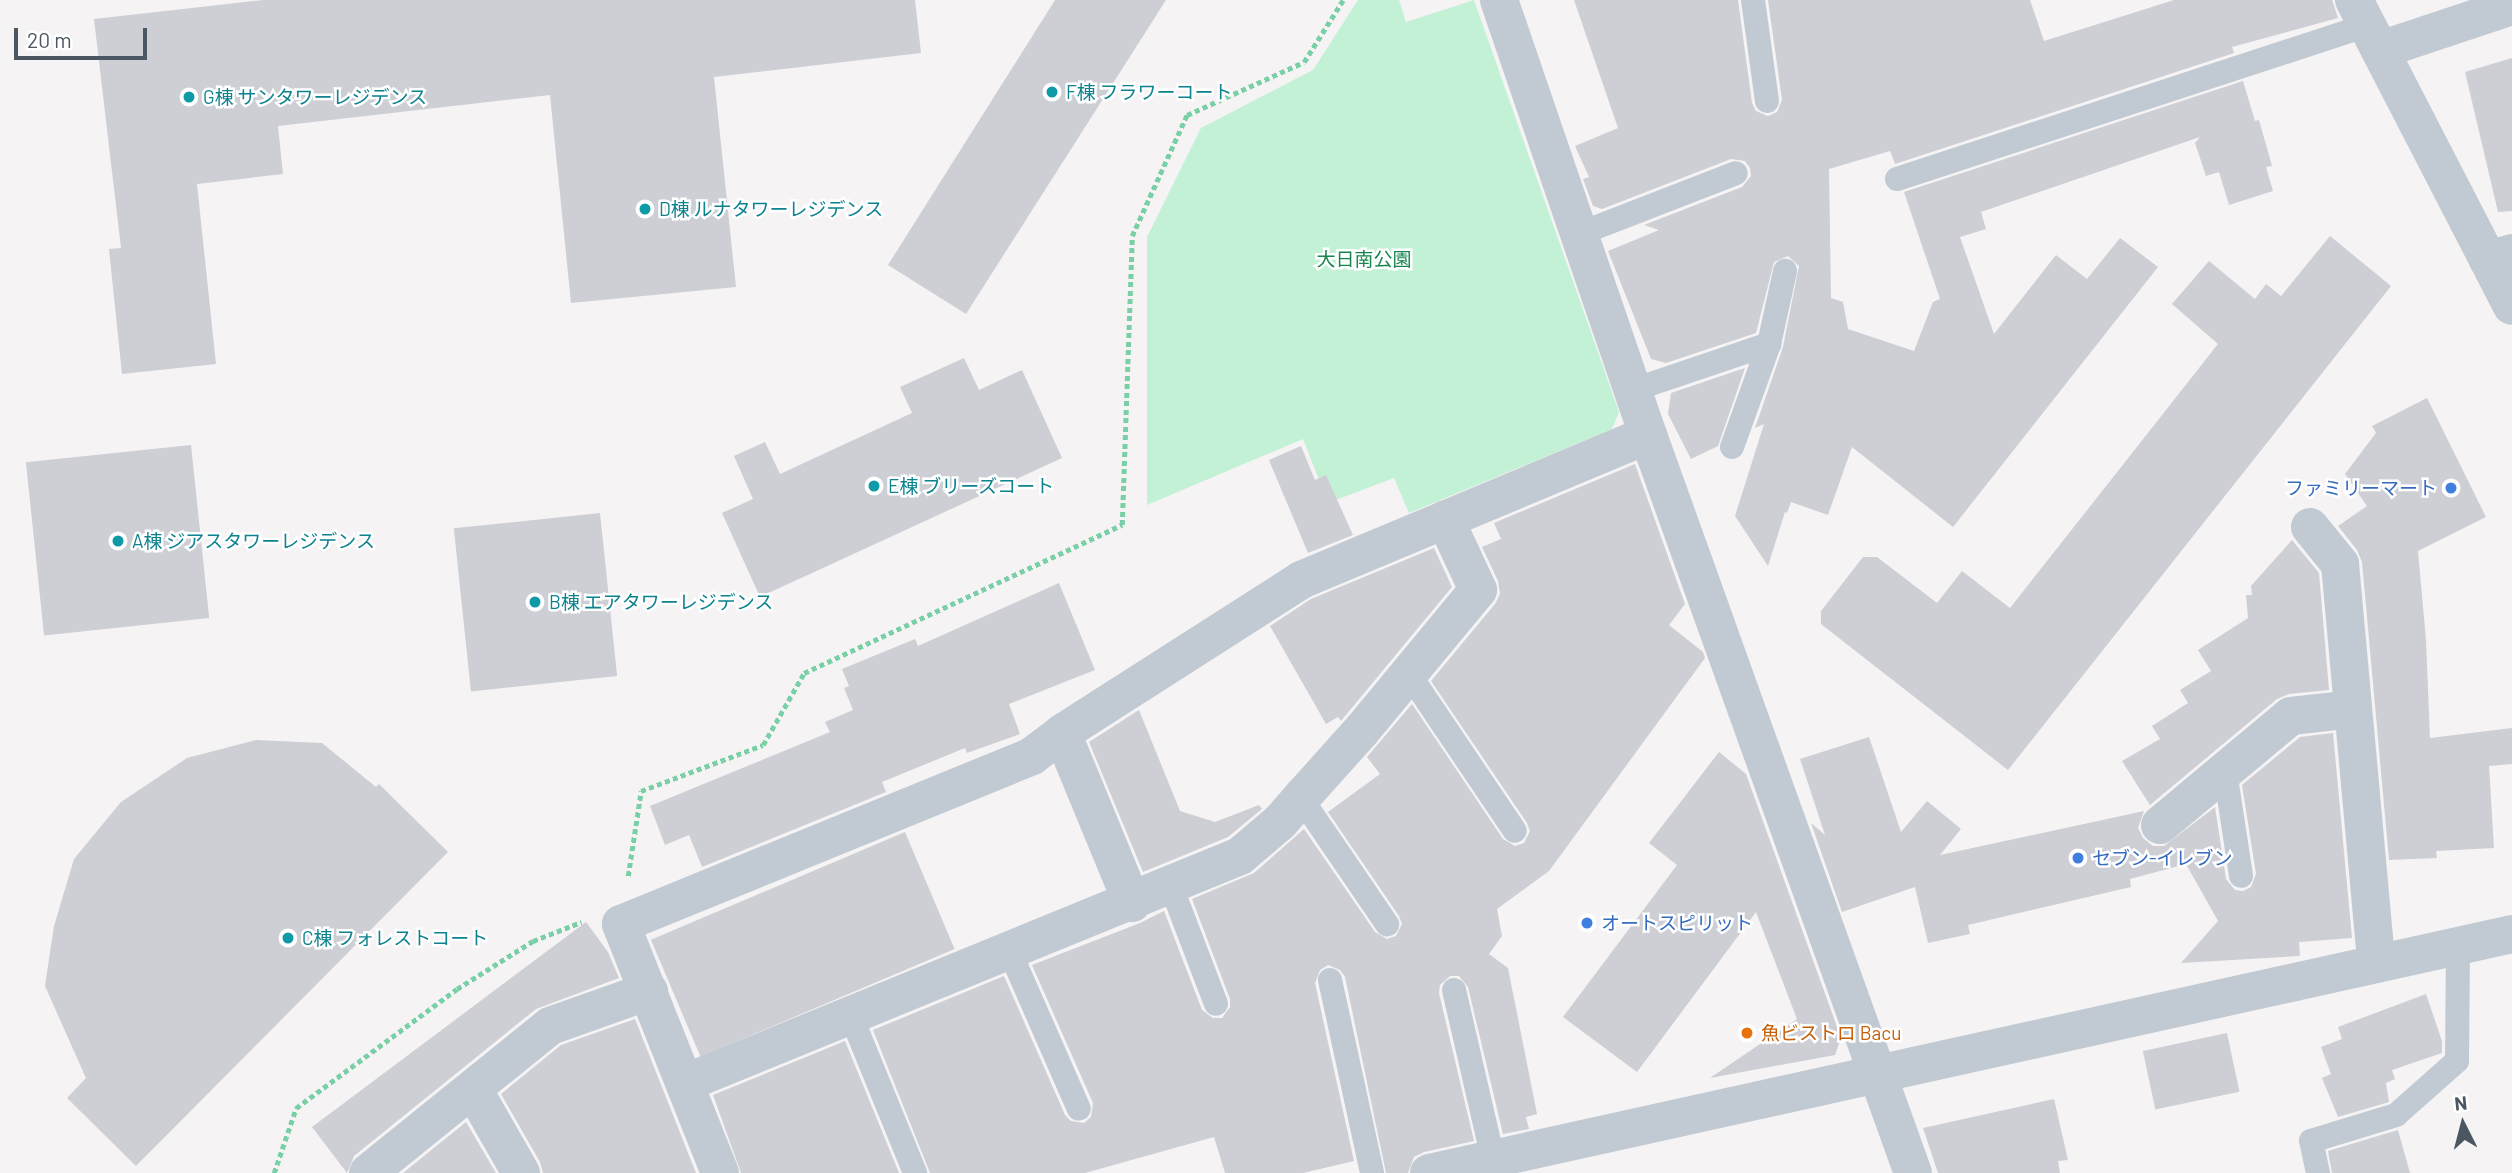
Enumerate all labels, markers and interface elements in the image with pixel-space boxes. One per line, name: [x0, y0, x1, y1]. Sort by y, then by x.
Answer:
scale bar: [18, 14, 150, 58]
text: 20 m: [27, 27, 72, 52]
place label: F棟 フラワーコート: [1066, 81, 1233, 103]
marker: F棟 フラワーコート: [1044, 84, 1060, 100]
place label: G棟 サンタワーレジデンス: [203, 86, 427, 108]
marker: G棟 サンタワーレジデンス: [181, 89, 197, 105]
place label: D棟 ルナタワーレジデンス: [659, 198, 884, 220]
marker: D棟 ルナタワーレジデンス: [637, 201, 653, 217]
park label: 大日南公園: [1317, 248, 1411, 270]
place label: E棟 ブリーズコート: [888, 475, 1055, 497]
place label: ファミリーマート: [2285, 477, 2437, 499]
marker: E棟 ブリーズコート: [866, 478, 882, 494]
marker: ファミリーマート: [2443, 480, 2459, 496]
place label: A棟 ジアスタワーレジデンス: [132, 530, 375, 552]
marker: A棟 ジアスタワーレジデンス: [110, 533, 126, 549]
place label: B棟 エアタワーレジデンス: [549, 591, 774, 613]
marker: B棟 エアタワーレジデンス: [527, 594, 543, 610]
place label: セブン-イレブン: [2092, 847, 2232, 869]
marker: セブン-イレブン: [2070, 850, 2086, 866]
place label: オートスピリット: [1601, 912, 1753, 934]
marker: オートスピリット: [1579, 915, 1595, 931]
place label: C棟 フォレストコート: [302, 927, 488, 949]
marker: C棟 フォレストコート: [280, 930, 296, 946]
place label: 魚ビストロ Bacu: [1761, 1022, 1901, 1044]
marker: 魚ビストロ Bacu: [1739, 1025, 1755, 1041]
north arrow: [2428, 1089, 2498, 1159]
text: N: [2453, 1091, 2468, 1115]

